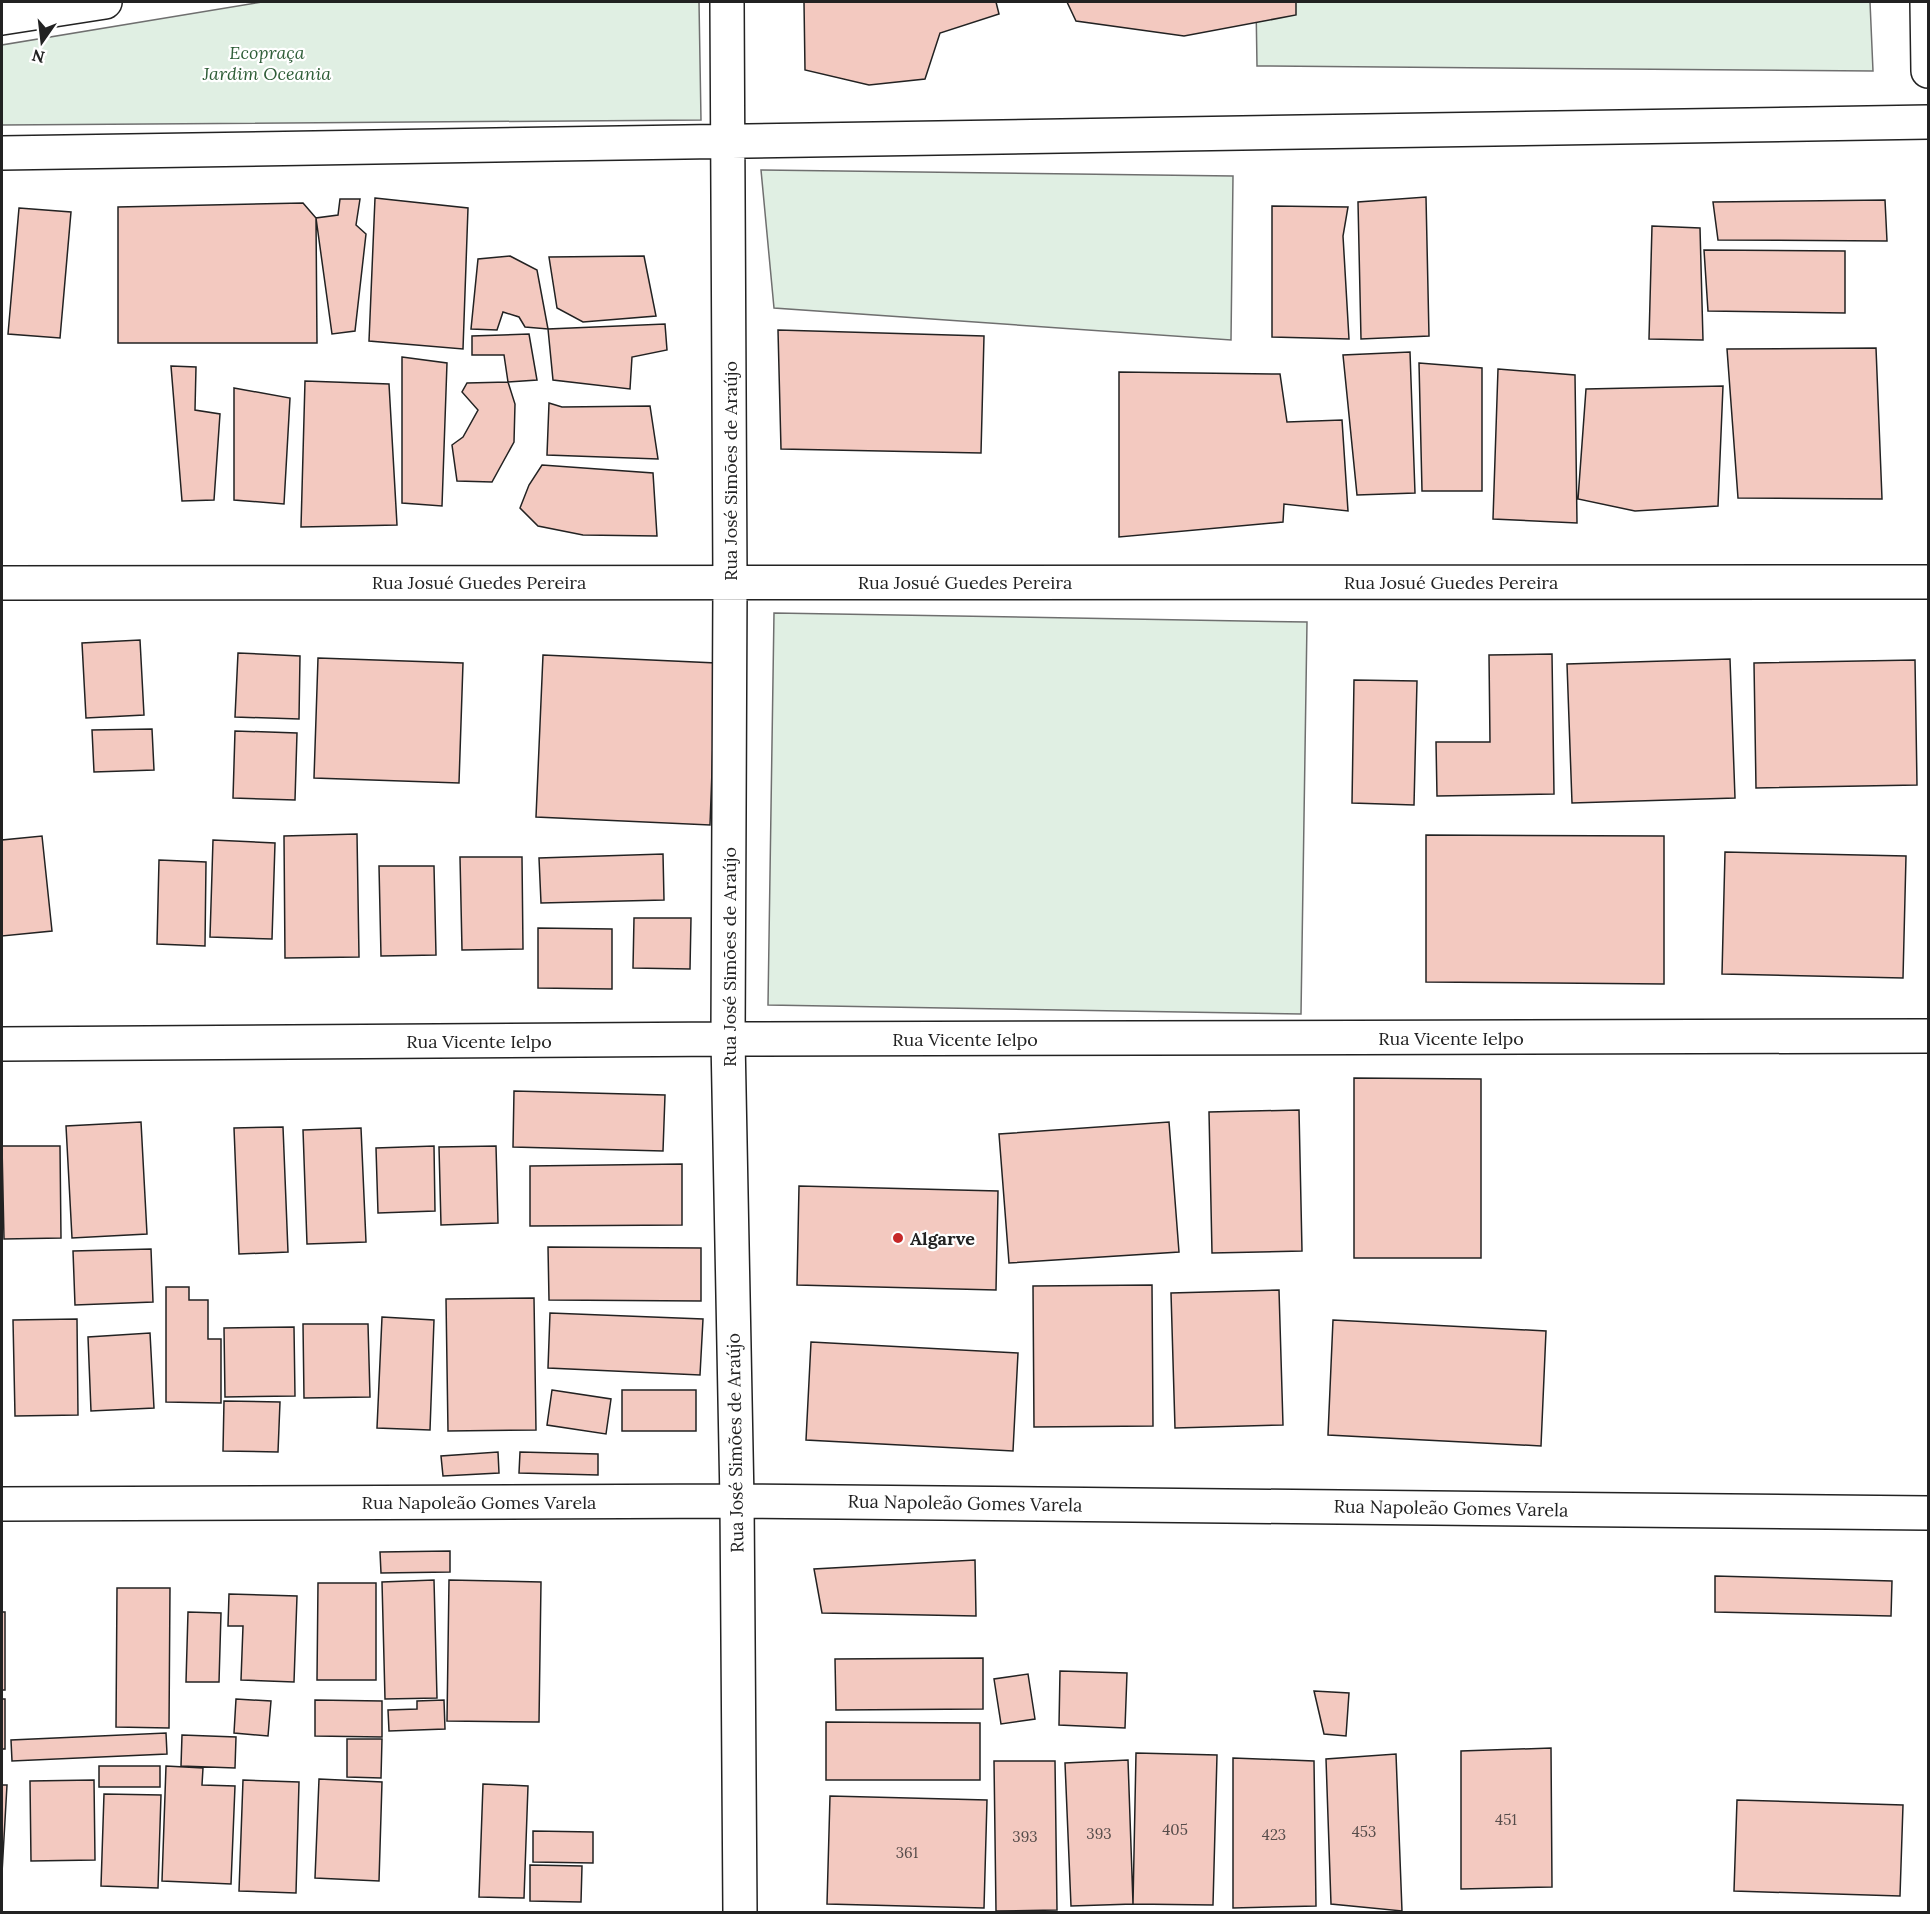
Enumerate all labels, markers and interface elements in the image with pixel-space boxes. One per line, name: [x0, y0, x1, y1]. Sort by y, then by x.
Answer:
north arrow: [12, 12, 72, 72]
park label: Ecopraça Jardim Oceania: [202, 41, 331, 85]
text: N: [30, 45, 47, 68]
street label: Rua José Simões de Araújo: [719, 361, 742, 581]
street label: Rua Josué Guedes Pereira: [372, 571, 586, 594]
street label: Rua Josué Guedes Pereira: [858, 571, 1072, 594]
street label: Rua Josué Guedes Pereira: [1344, 571, 1558, 594]
street label: Rua José Simões de Araújo: [718, 847, 741, 1067]
street label: Rua Vicente Ielpo: [1378, 1027, 1524, 1050]
street label: Rua Vicente Ielpo: [892, 1028, 1038, 1051]
street label: Rua Vicente Ielpo: [406, 1030, 552, 1053]
place label: Algarve: [910, 1227, 975, 1250]
marker: Algarve: [891, 1231, 905, 1245]
street label: Rua José Simões de Araújo: [722, 1333, 748, 1553]
street label: Rua Napoleão Gomes Varela: [847, 1489, 1083, 1517]
street label: Rua Napoleão Gomes Varela: [362, 1491, 596, 1514]
street label: Rua Napoleão Gomes Varela: [1333, 1494, 1569, 1522]
house number: 451: [1495, 1810, 1517, 1829]
house number: 405: [1162, 1820, 1188, 1839]
house number: 453: [1352, 1822, 1376, 1841]
house number: 393: [1086, 1824, 1112, 1843]
house number: 423: [1262, 1825, 1286, 1844]
house number: 393: [1012, 1827, 1038, 1846]
house number: 361: [896, 1843, 918, 1862]

